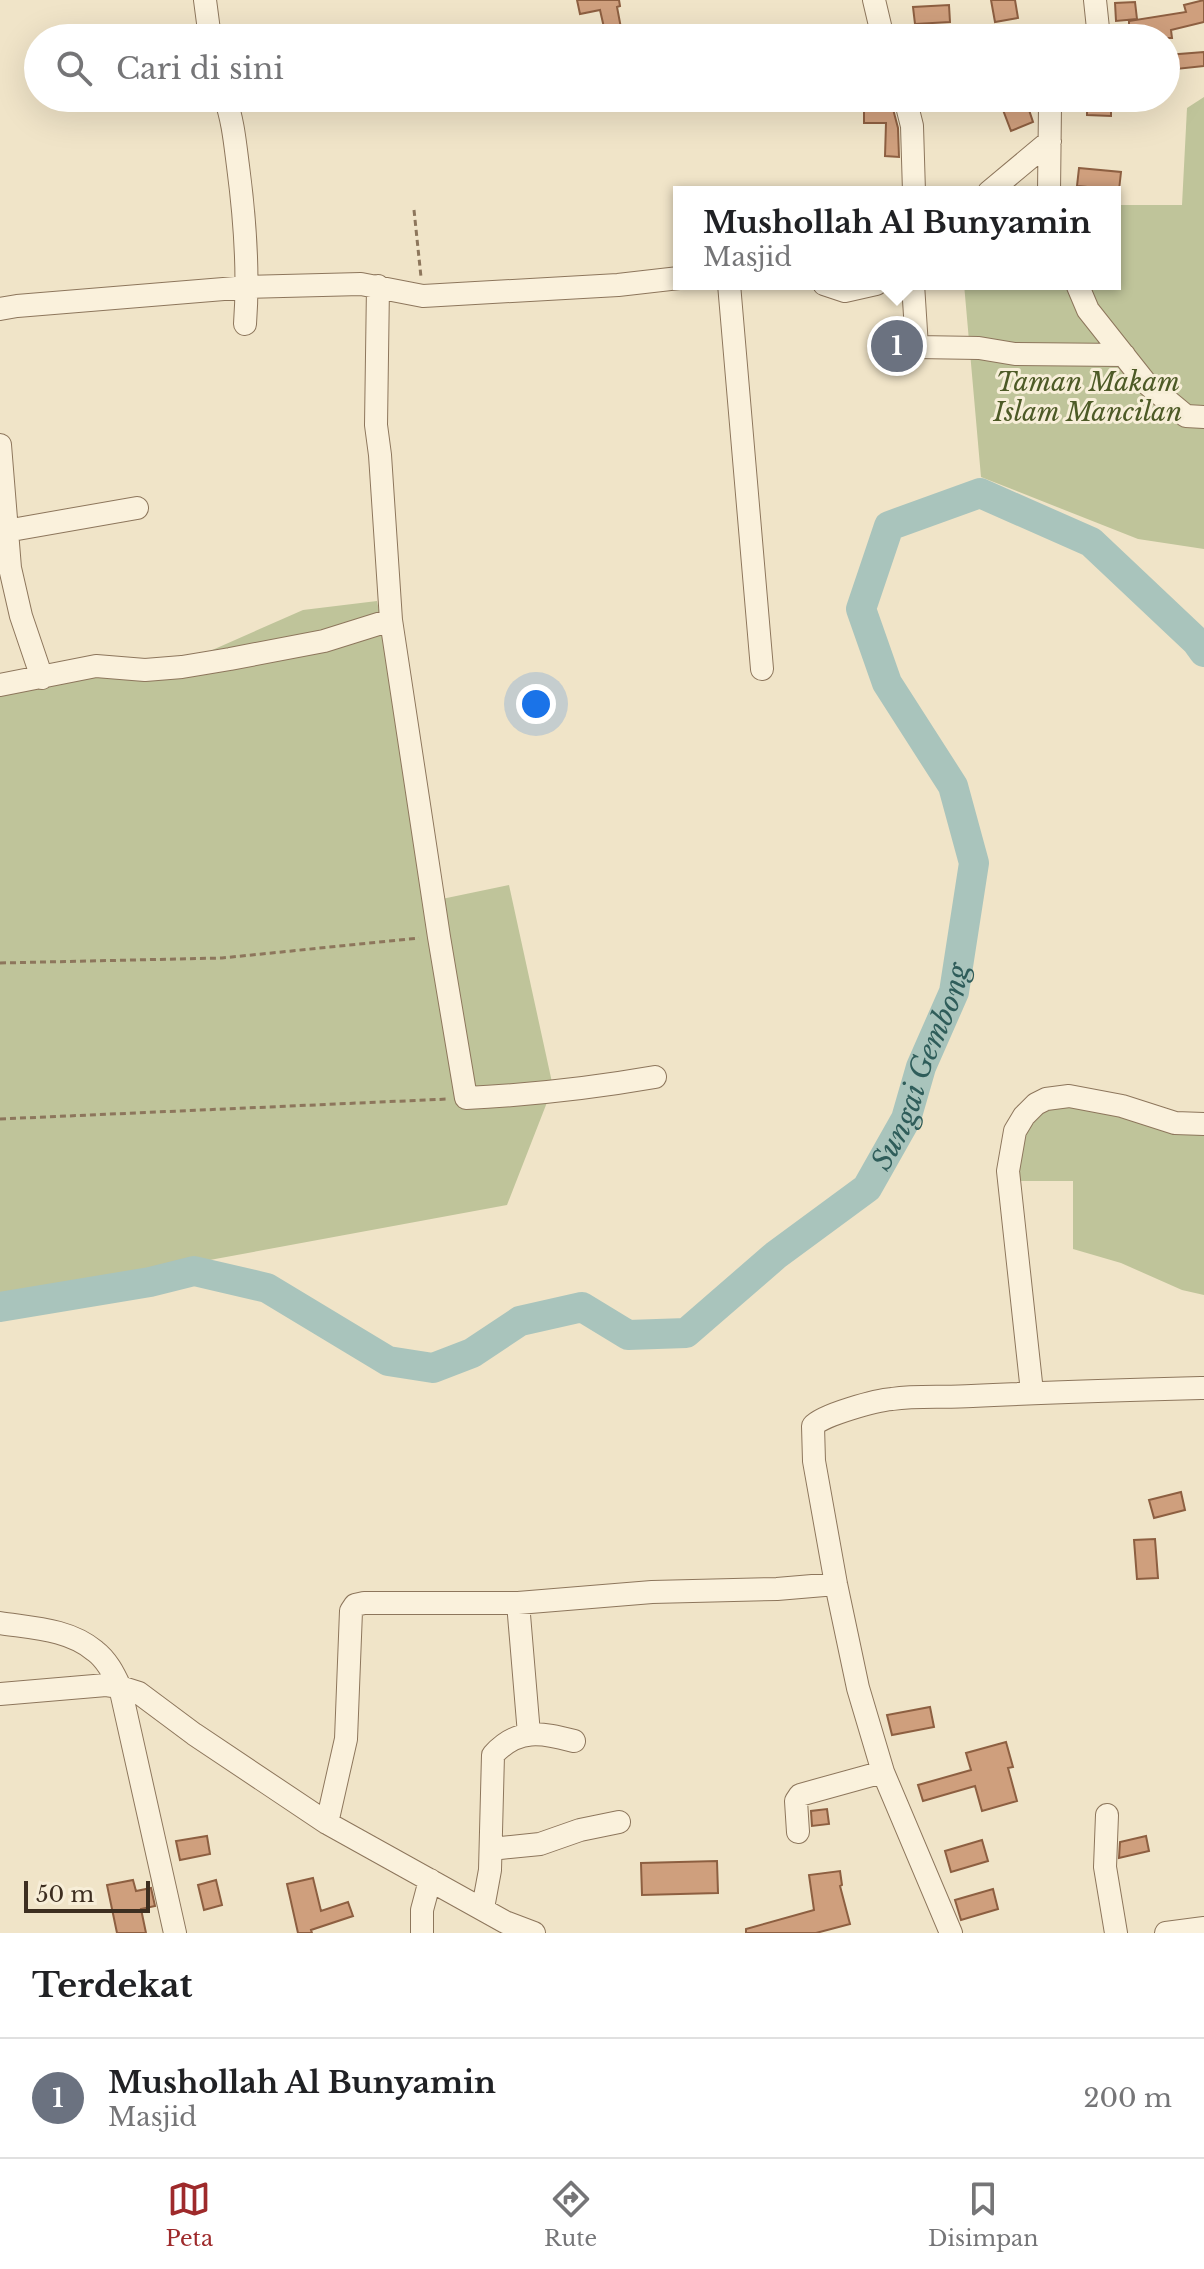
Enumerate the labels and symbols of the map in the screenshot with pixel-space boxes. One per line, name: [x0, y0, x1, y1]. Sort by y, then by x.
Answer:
pin: 1: [871, 316, 923, 376]
park label: Taman Makam Islam Mancilan: [993, 366, 1182, 428]
your location: [516, 684, 556, 724]
water label: Sungai Gembong: [864, 959, 976, 1177]
scale bar: [24, 1877, 150, 1913]

